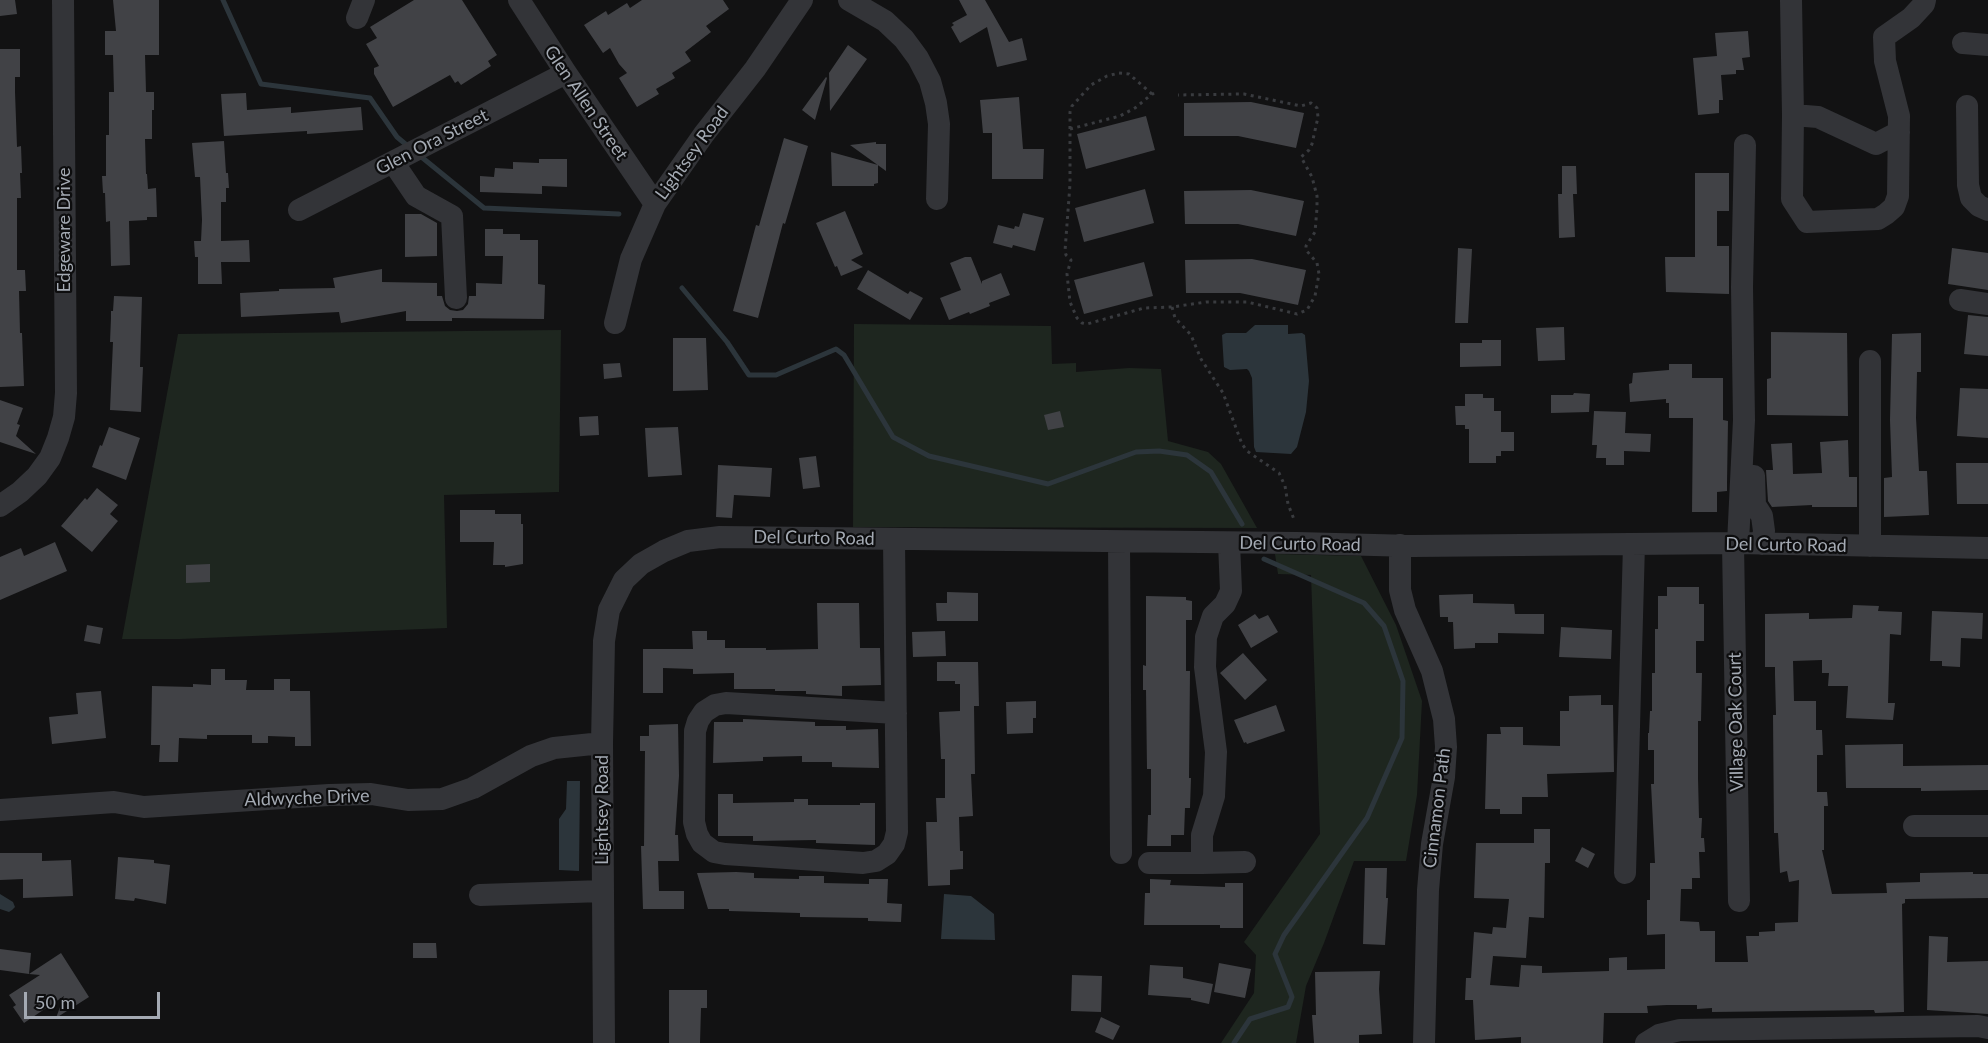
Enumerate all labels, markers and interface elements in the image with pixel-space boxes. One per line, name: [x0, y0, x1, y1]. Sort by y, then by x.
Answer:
street label: Glen Allen Street: [540, 42, 632, 164]
street label: Lightsey Road: [651, 102, 733, 204]
street label: Glen Ora Street: [372, 104, 492, 180]
street label: Edgeware Drive: [53, 168, 75, 292]
street label: Del Curto Road: [753, 526, 875, 550]
street label: Del Curto Road: [1239, 532, 1361, 556]
street label: Del Curto Road: [1725, 533, 1847, 557]
street label: Village Oak Court: [1724, 652, 1748, 792]
street label: Cinnamon Path: [1419, 747, 1455, 869]
street label: Lightsey Road: [591, 755, 613, 865]
street label: Aldwyche Drive: [244, 785, 370, 811]
scale bar: [27, 980, 164, 1018]
text: 50 m: [35, 991, 75, 1013]

